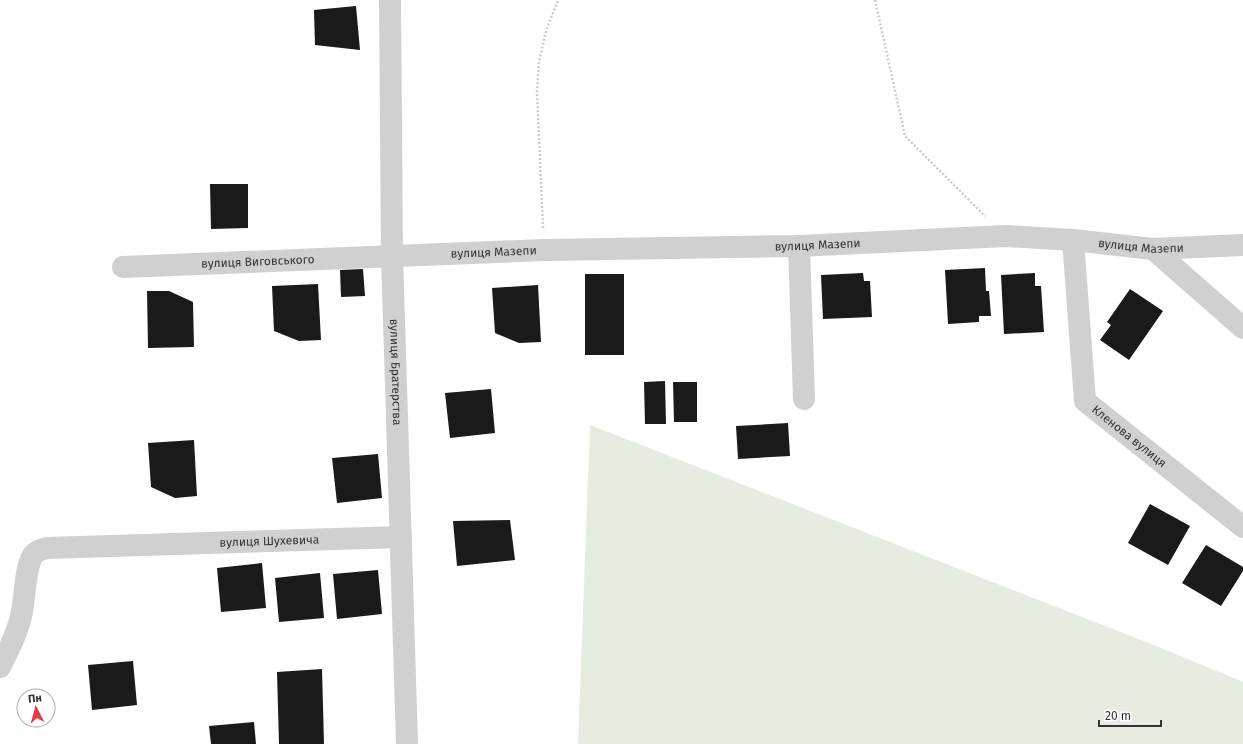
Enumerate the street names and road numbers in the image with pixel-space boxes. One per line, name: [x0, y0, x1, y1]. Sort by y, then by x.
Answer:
street label: вулиця Мазепи: [775, 236, 861, 253]
street label: вулиця Мазепи: [1097, 236, 1184, 256]
street label: вулиця Мазепи: [450, 243, 537, 261]
street label: вулиця Виговського: [201, 252, 315, 271]
street label: вулиця Братерства: [387, 318, 404, 426]
street label: Кленова вулиця: [1089, 402, 1169, 470]
street label: вулиця Шухевича: [219, 533, 319, 550]

